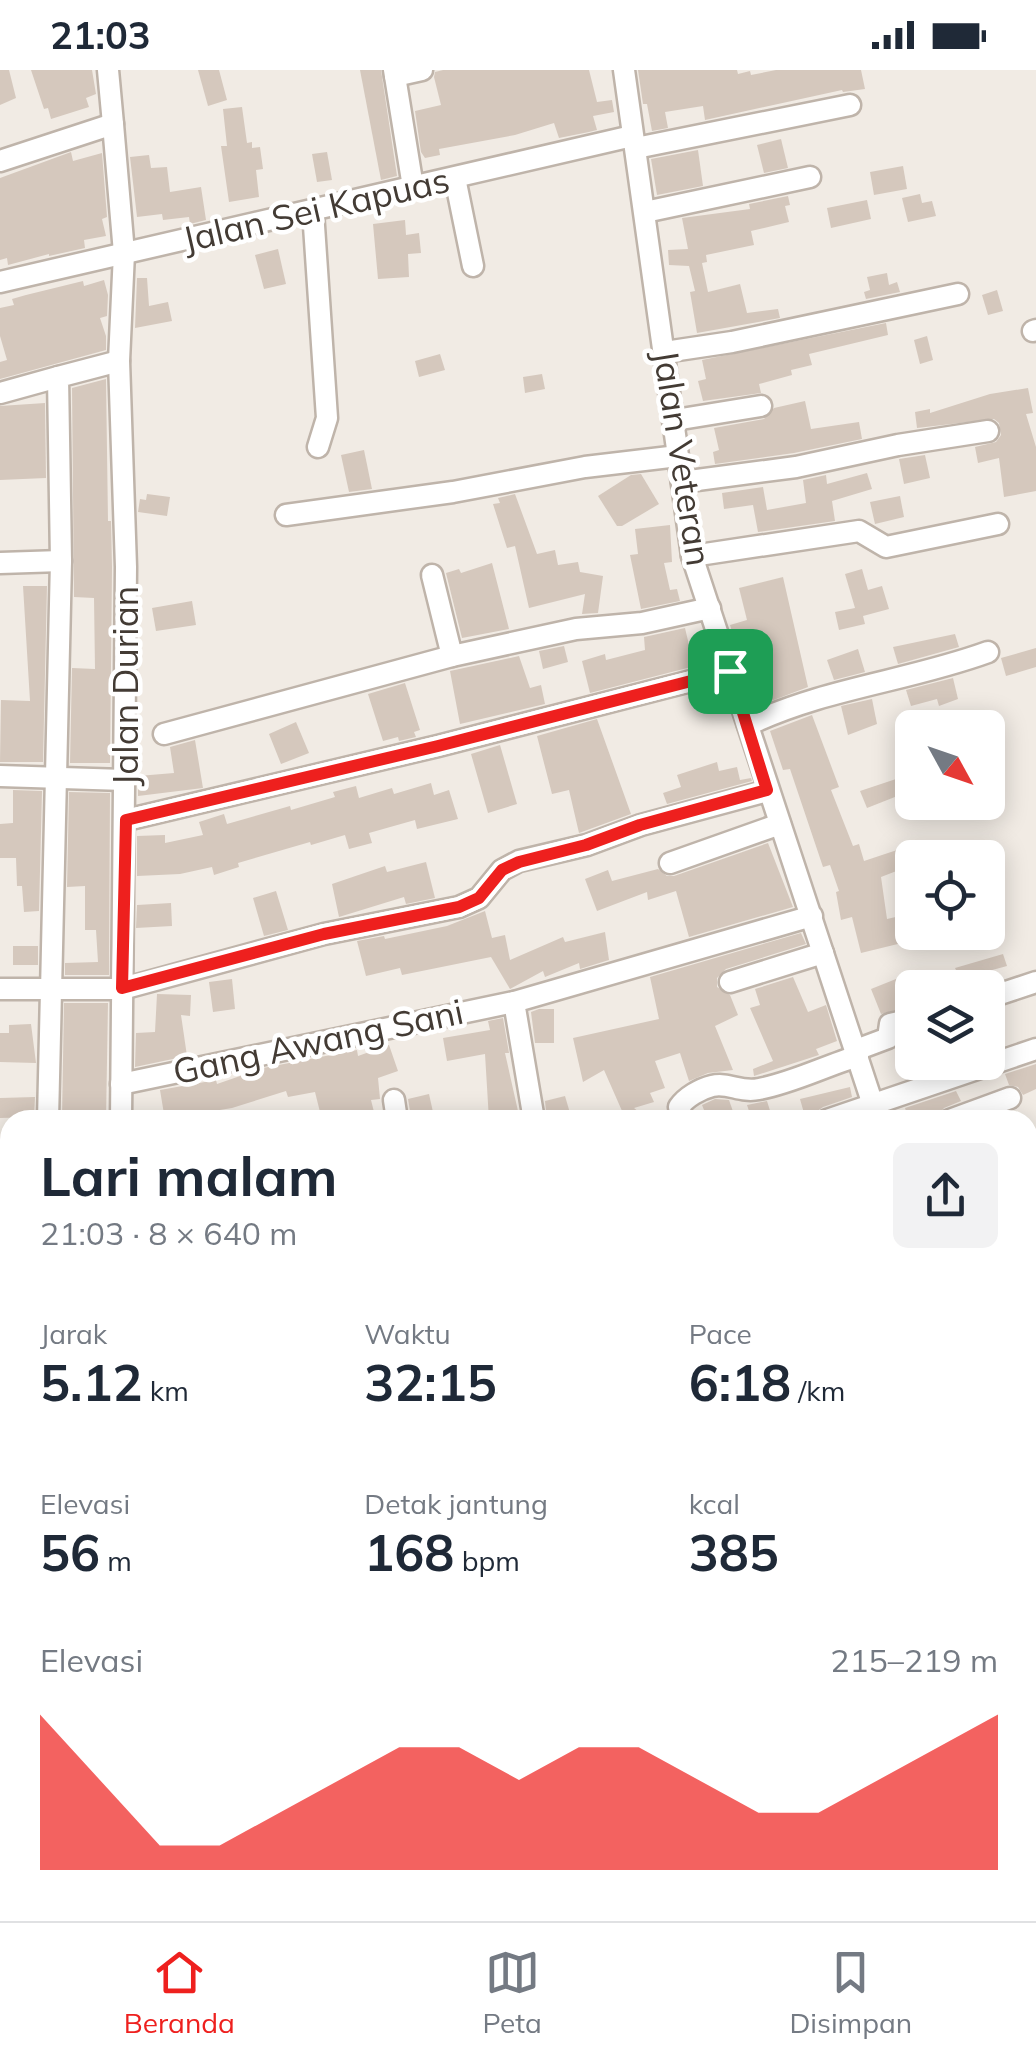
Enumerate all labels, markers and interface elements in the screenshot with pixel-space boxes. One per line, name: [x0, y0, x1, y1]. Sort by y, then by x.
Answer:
text: 21:03: [50, 11, 151, 59]
street label: Jalan Sei Kapuas: [178, 157, 454, 261]
street label: Jalan Veteran: [644, 347, 722, 569]
street label: Jalan Durian: [103, 586, 147, 786]
pin: [688, 629, 773, 714]
icon: arrive: [703, 644, 758, 699]
north arrow: [895, 710, 1005, 820]
map controls: [895, 710, 1005, 1080]
button: locate: [895, 840, 1005, 950]
button: layers: [895, 970, 1005, 1080]
street label: Gang Awang Sani: [169, 989, 467, 1093]
text: Lari malam: [40, 1141, 337, 1210]
button: share: [893, 1143, 998, 1248]
text: 21:03 · 8 × 640 m: [40, 1213, 297, 1253]
text: Jarak: [40, 1316, 107, 1351]
text: Waktu: [364, 1316, 451, 1351]
text: Pace: [689, 1316, 752, 1351]
text: 5.12: [40, 1351, 142, 1414]
text: 32:15: [364, 1351, 497, 1414]
text: 6:18: [689, 1351, 791, 1414]
text: km: [142, 1373, 189, 1408]
text: /km: [791, 1373, 845, 1408]
text: Elevasi: [40, 1486, 130, 1521]
text: Detak jantung: [364, 1486, 548, 1521]
text: kcal: [689, 1486, 740, 1521]
text: 56: [40, 1521, 100, 1584]
text: 168: [364, 1521, 454, 1584]
text: 385: [689, 1521, 779, 1584]
text: m: [100, 1543, 132, 1578]
text: bpm: [454, 1543, 520, 1578]
text: Elevasi: [40, 1640, 143, 1680]
text: 215–219 m: [830, 1640, 998, 1680]
tab: Beranda: [124, 1945, 235, 2040]
tab: Peta: [482, 1945, 542, 2040]
tab: Disimpan: [789, 1945, 912, 2040]

